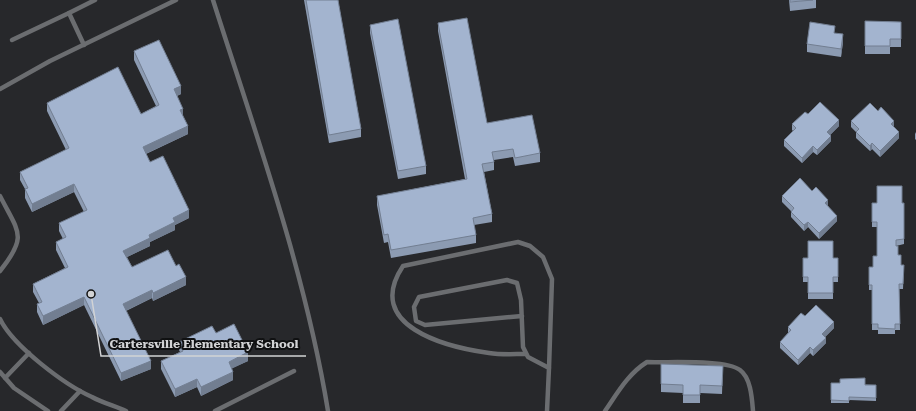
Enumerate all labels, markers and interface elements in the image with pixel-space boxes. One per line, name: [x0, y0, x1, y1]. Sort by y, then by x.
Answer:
callout: Cartersville Elementary School: [101, 332, 306, 356]
text: Cartersville Elementary School: [110, 337, 298, 351]

